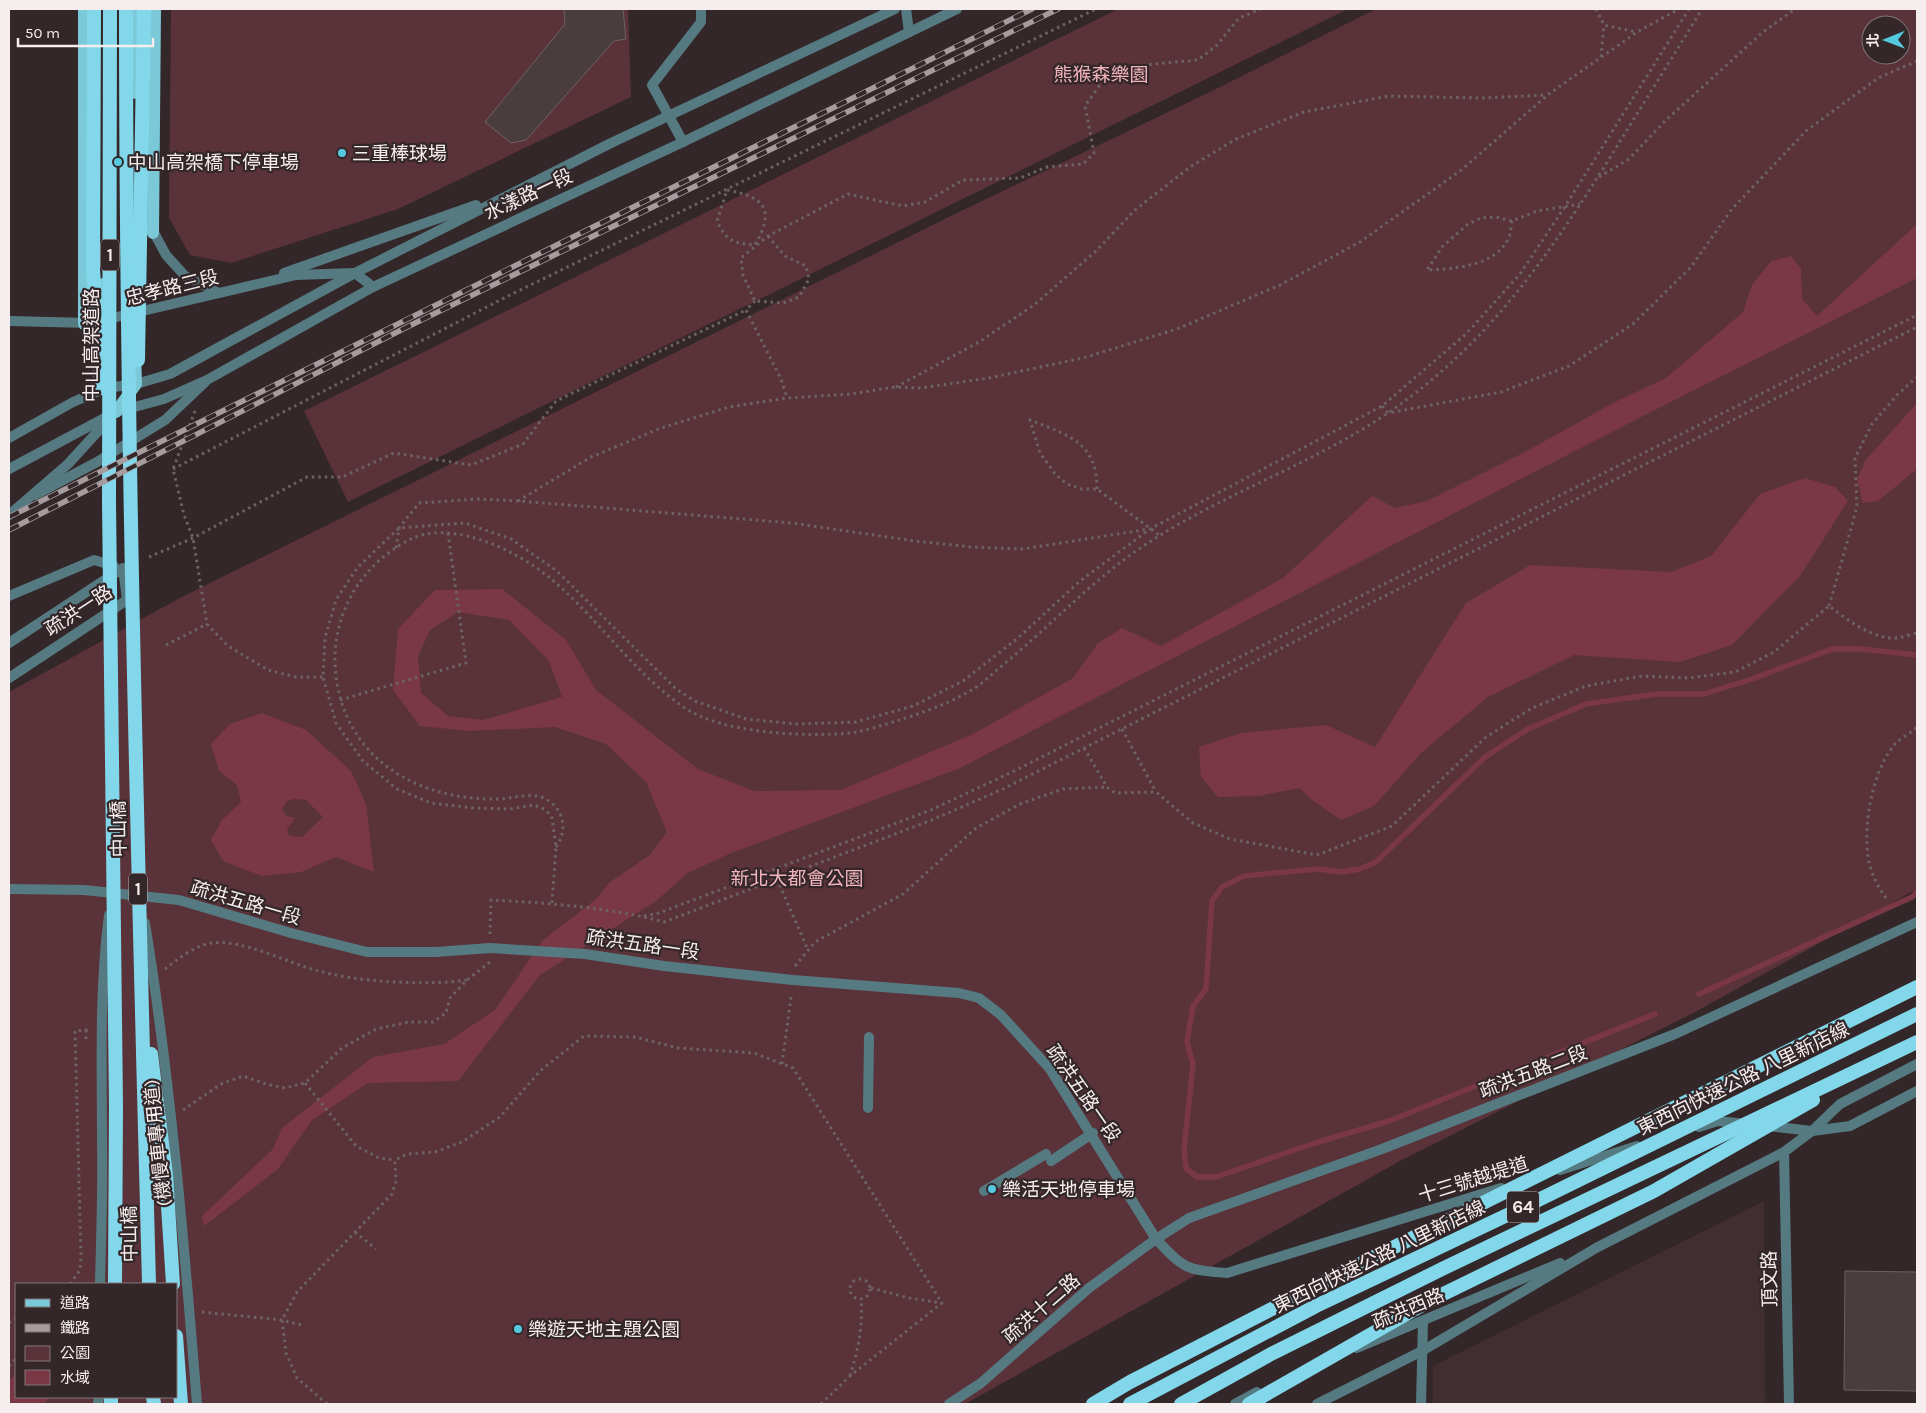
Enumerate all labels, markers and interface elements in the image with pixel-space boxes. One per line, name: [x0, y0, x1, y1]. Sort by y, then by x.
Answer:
scale bar: [18, 15, 152, 47]
north arrow: [1861, 15, 1911, 65]
text: 50 m: [25, 24, 60, 42]
text: 北: [1865, 33, 1882, 47]
park label: 熊猴森樂園: [1053, 64, 1149, 86]
place label: 三重棒球場: [352, 143, 447, 165]
marker: 三重棒球場: [336, 147, 348, 159]
place label: 中山高架橋下停車場: [128, 152, 299, 174]
marker: 中山高架橋下停車場: [112, 156, 124, 168]
street label: 水漾路一段: [481, 165, 576, 225]
road number: 1: [101, 240, 119, 270]
street label: 忠孝路三段: [123, 266, 221, 310]
street label: 中山高架道路: [81, 288, 103, 402]
street label: 疏洪一路: [41, 581, 116, 641]
street label: 中山橋: [108, 800, 130, 858]
park label: 新北大都會公園: [730, 868, 864, 890]
road number: 1: [129, 874, 147, 904]
street label: 疏洪五路一段: [188, 877, 304, 929]
street label: 疏洪五路一段: [585, 926, 701, 964]
street label: 東西向快速公路 八里新店線: [1634, 1018, 1853, 1140]
street label: 疏洪五路一段: [1041, 1041, 1125, 1147]
street label: 疏洪五路二段: [1476, 1041, 1591, 1103]
street label: (機慢車專用道): [140, 1078, 176, 1207]
street label: 十三號越堤道: [1416, 1153, 1531, 1207]
place label: 樂活天地停車場: [1002, 1179, 1135, 1201]
marker: 樂活天地停車場: [986, 1183, 998, 1195]
road number: 64: [1507, 1192, 1539, 1222]
street label: 東西向快速公路 八里新店線: [1270, 1196, 1489, 1318]
street label: 中山橋: [119, 1205, 141, 1263]
street label: 頂文路: [1759, 1250, 1781, 1308]
street label: 疏洪十二路: [999, 1269, 1085, 1348]
legend: [15, 1283, 178, 1398]
street label: 疏洪西路: [1369, 1284, 1448, 1334]
text: 道路: [60, 1294, 90, 1312]
text: 鐵路: [60, 1319, 90, 1337]
place label: 樂遊天地主題公園: [528, 1319, 680, 1341]
marker: 樂遊天地主題公園: [512, 1323, 524, 1335]
text: 公園: [60, 1344, 90, 1362]
text: 水域: [60, 1369, 90, 1387]

